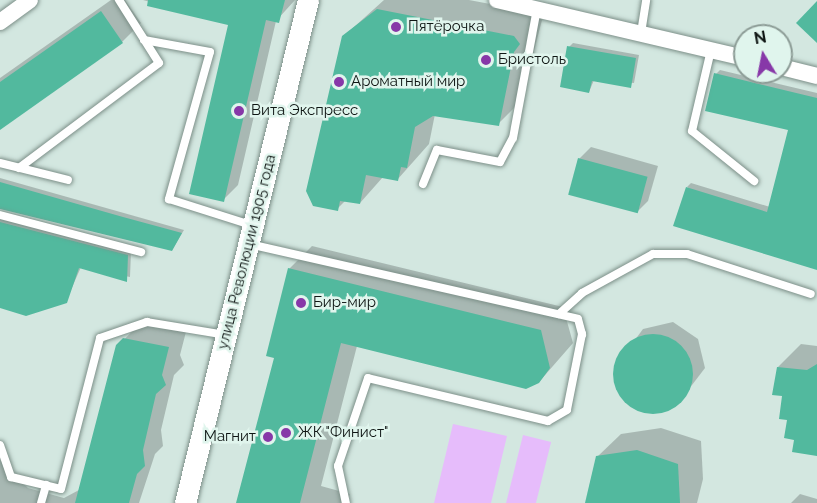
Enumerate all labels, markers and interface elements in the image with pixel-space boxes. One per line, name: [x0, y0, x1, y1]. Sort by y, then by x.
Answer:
place label: Пятёрочка: [408, 18, 484, 36]
marker: Пятёрочка: [389, 20, 403, 34]
north arrow: [733, 24, 793, 84]
text: N: [752, 27, 768, 48]
place label: Бристоль: [498, 51, 566, 69]
marker: Бристоль: [479, 53, 493, 67]
place label: Ароматный мир: [351, 73, 465, 91]
marker: Ароматный мир: [332, 75, 346, 89]
place label: Вита Экспресс: [251, 102, 358, 120]
marker: Вита Экспресс: [232, 104, 246, 118]
street label: улица Революции 1905 года: [214, 153, 280, 351]
place label: Бир-мир: [313, 294, 376, 312]
marker: Бир-мир: [294, 296, 308, 310]
place label: ЖК "Финист": [298, 424, 389, 442]
marker: ЖК "Финист": [279, 426, 293, 440]
place label: Магнит: [204, 428, 256, 446]
marker: Магнит: [261, 430, 275, 444]

